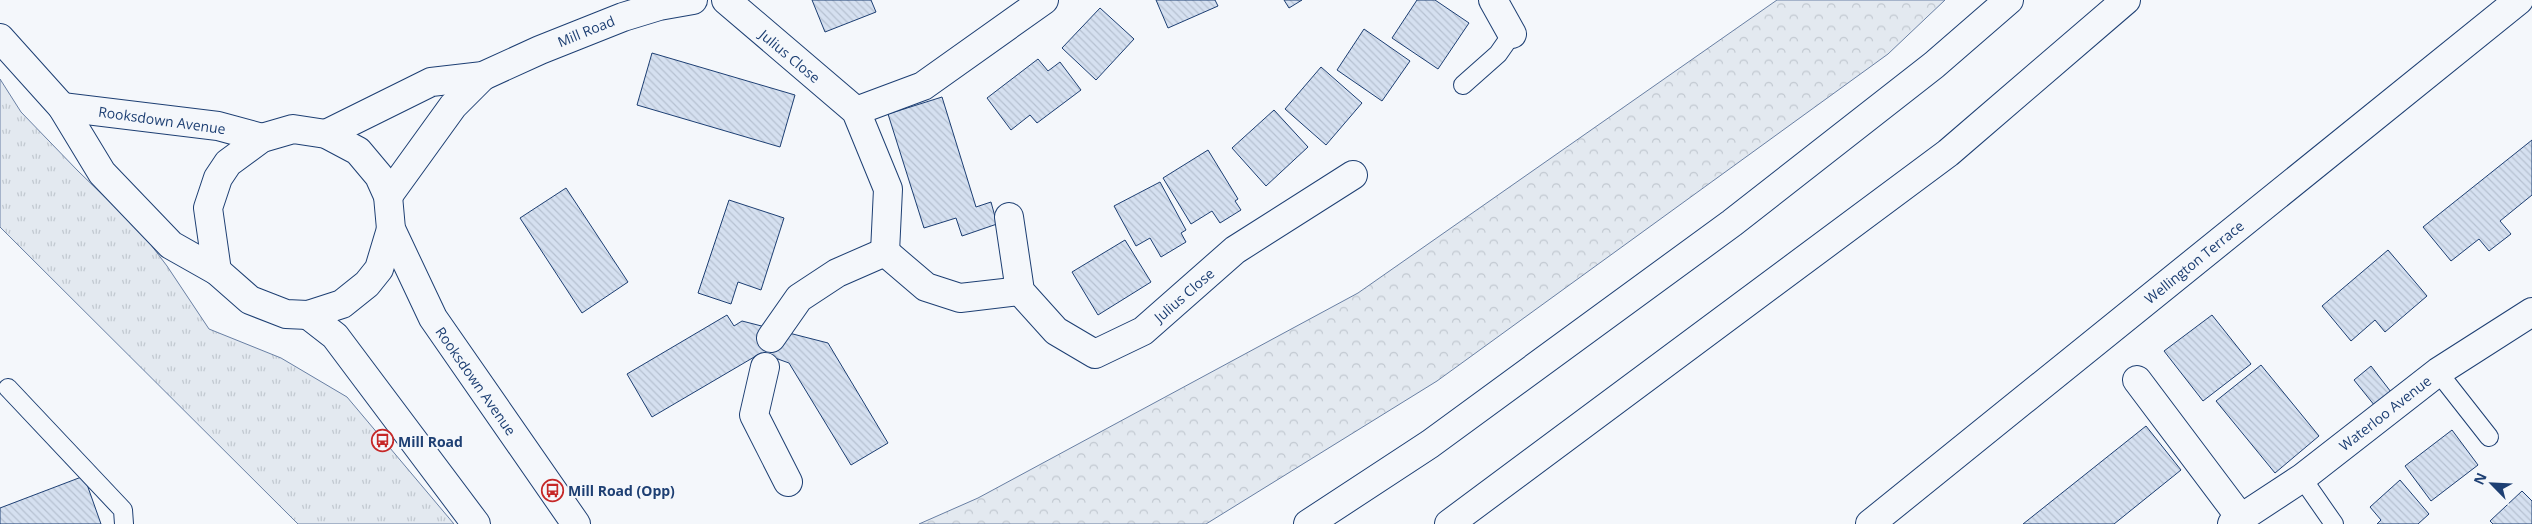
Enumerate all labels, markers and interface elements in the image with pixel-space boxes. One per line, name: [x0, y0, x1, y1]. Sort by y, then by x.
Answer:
street label: Mill Road: [555, 11, 617, 51]
street label: Julius Close: [754, 24, 824, 87]
street label: Rooksdown Avenue: [97, 102, 227, 138]
street label: Wellington Terrace: [2140, 216, 2248, 308]
street label: Julius Close: [1148, 264, 1218, 328]
street label: Rooksdown Avenue: [431, 323, 521, 439]
street label: Waterloo Avenue: [2335, 371, 2435, 455]
bus stop icon: Mill Road: [370, 429, 394, 453]
place label: Mill Road: [398, 432, 463, 451]
north arrow: [2467, 459, 2517, 509]
text: N: [2469, 469, 2491, 488]
bus stop icon: Mill Road (Opp): [540, 478, 564, 502]
place label: Mill Road (Opp): [568, 481, 675, 500]

